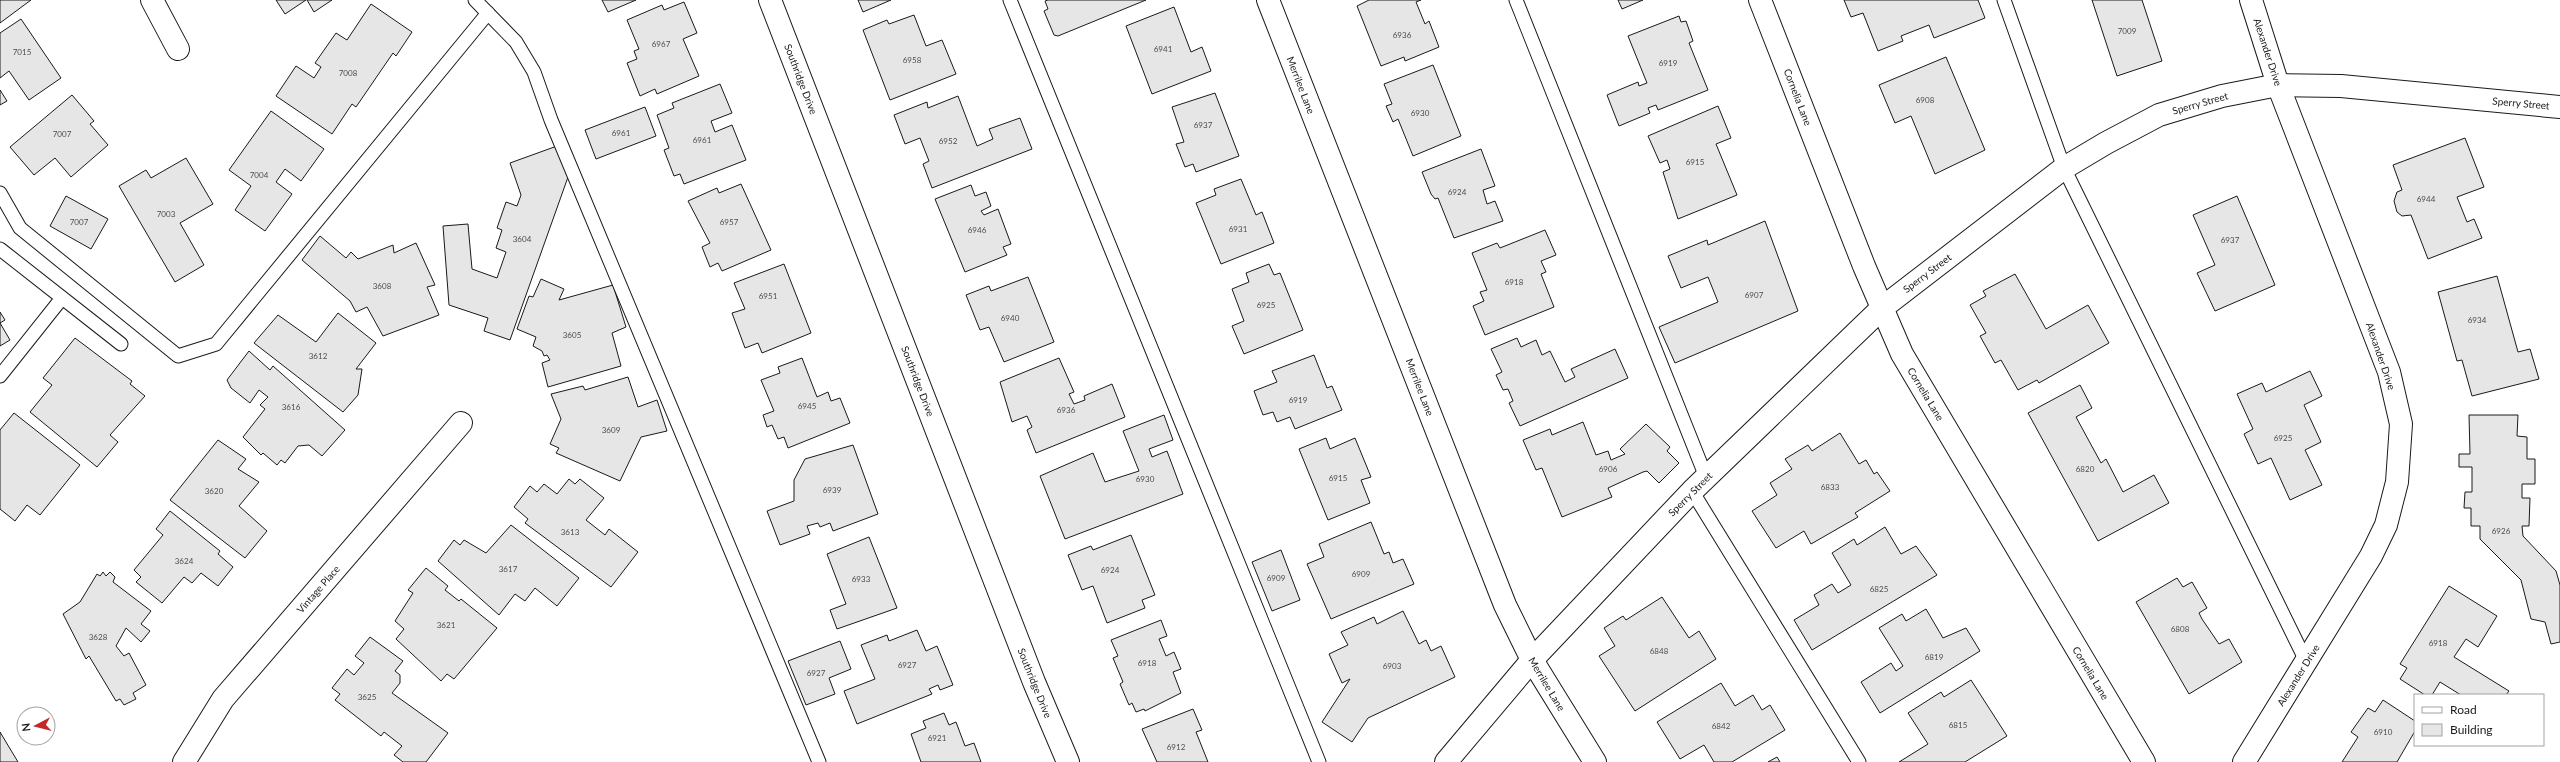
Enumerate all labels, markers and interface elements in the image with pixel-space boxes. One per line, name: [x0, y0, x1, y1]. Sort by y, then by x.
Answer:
street label: Alexander Drive: [2251, 17, 2285, 87]
house number: 7009: [2118, 26, 2137, 36]
house number: 6936: [1393, 30, 1412, 40]
house number: 6967: [652, 39, 671, 49]
street label: Southridge Drive: [782, 42, 820, 116]
house number: 6941: [1154, 44, 1173, 54]
house number: 7015: [13, 47, 32, 57]
house number: 6958: [903, 55, 922, 65]
street label: Merrilee Lane: [1285, 55, 1317, 115]
house number: 6919: [1659, 58, 1678, 68]
street label: Cornelia Lane: [1782, 67, 1814, 127]
house number: 7008: [339, 68, 358, 78]
street label: Sperry Street: [2171, 89, 2230, 117]
house number: 6908: [1916, 95, 1935, 105]
street label: Sperry Street: [2492, 95, 2550, 112]
house number: 6930: [1411, 108, 1430, 118]
house number: 6937: [1194, 120, 1213, 130]
house number: 6961: [612, 128, 631, 138]
house number: 7007: [53, 129, 72, 139]
house number: 6961: [693, 135, 712, 145]
house number: 6952: [939, 136, 958, 146]
house number: 6915: [1686, 157, 1705, 167]
house number: 7004: [250, 170, 269, 180]
house number: 6924: [1448, 187, 1467, 197]
house number: 6944: [2417, 194, 2436, 204]
house number: 7003: [157, 209, 176, 219]
house number: 7007: [70, 217, 89, 227]
house number: 6957: [720, 217, 739, 227]
house number: 6931: [1229, 224, 1248, 234]
house number: 6946: [968, 225, 987, 235]
house number: 3604: [513, 234, 532, 244]
house number: 6937: [2221, 235, 2240, 245]
street label: Sperry Street: [1901, 251, 1954, 295]
house number: 6918: [1505, 277, 1524, 287]
house number: 3608: [373, 281, 392, 291]
house number: 6907: [1745, 290, 1764, 300]
house number: 6951: [759, 291, 778, 301]
house number: 6925: [1257, 300, 1276, 310]
house number: 6940: [1001, 313, 1020, 323]
house number: 6934: [2468, 315, 2487, 325]
street label: Alexander Drive: [2364, 321, 2398, 391]
house number: 3605: [563, 330, 582, 340]
street label: Southridge Drive: [899, 344, 937, 418]
house number: 3612: [309, 351, 328, 361]
street label: Merrilee Lane: [1404, 357, 1436, 417]
street label: Cornelia Lane: [1905, 365, 1947, 423]
house number: 6919: [1289, 395, 1308, 405]
house number: 6945: [798, 401, 817, 411]
house number: 3616: [282, 402, 301, 412]
house number: 6936: [1057, 405, 1076, 415]
house number: 3609: [602, 425, 621, 435]
house number: 6925: [2274, 433, 2293, 443]
house number: 6906: [1599, 464, 1618, 474]
house number: 6820: [2076, 464, 2095, 474]
street label: Sperry Street: [1665, 469, 1715, 519]
house number: 6915: [1329, 473, 1348, 483]
house number: 6930: [1136, 474, 1155, 484]
house number: 6833: [1821, 482, 1840, 492]
house number: 6939: [823, 485, 842, 495]
house number: 3620: [205, 486, 224, 496]
house number: 6926: [2492, 526, 2511, 536]
house number: 3613: [561, 527, 580, 537]
house number: 3624: [175, 556, 194, 566]
street label: Vintage Place: [294, 563, 342, 615]
house number: 3617: [499, 564, 518, 574]
house number: 6924: [1101, 565, 1120, 575]
house number: 6909: [1352, 569, 1371, 579]
house number: 6909: [1267, 573, 1286, 583]
house number: 6933: [852, 574, 871, 584]
house number: 6825: [1870, 584, 1889, 594]
house number: 3621: [437, 620, 456, 630]
house number: 6808: [2171, 624, 2190, 634]
house number: 3628: [89, 632, 108, 642]
house number: 6918: [2429, 638, 2448, 648]
street label: Alexander Drive: [2274, 642, 2322, 708]
street label: Cornelia Lane: [2070, 644, 2112, 702]
street label: Southridge Drive: [1016, 646, 1054, 720]
house number: 6848: [1650, 646, 1669, 656]
house number: 6819: [1925, 652, 1944, 662]
street label: Merrilee Lane: [1526, 655, 1568, 713]
house number: 6918: [1138, 658, 1157, 668]
house number: 6927: [898, 660, 917, 670]
house number: 6903: [1383, 661, 1402, 671]
house number: 6927: [807, 668, 826, 678]
house number: 3625: [358, 692, 377, 702]
legend: [2414, 694, 2544, 746]
text: Road: [2450, 702, 2477, 717]
north arrow: [16, 706, 56, 746]
house number: 6815: [1949, 720, 1968, 730]
house number: 6842: [1712, 721, 1731, 731]
text: N: [19, 722, 33, 732]
text: Building: [2450, 722, 2493, 737]
house number: 6910: [2374, 727, 2393, 737]
house number: 6921: [928, 733, 947, 743]
house number: 6912: [1167, 742, 1186, 752]

